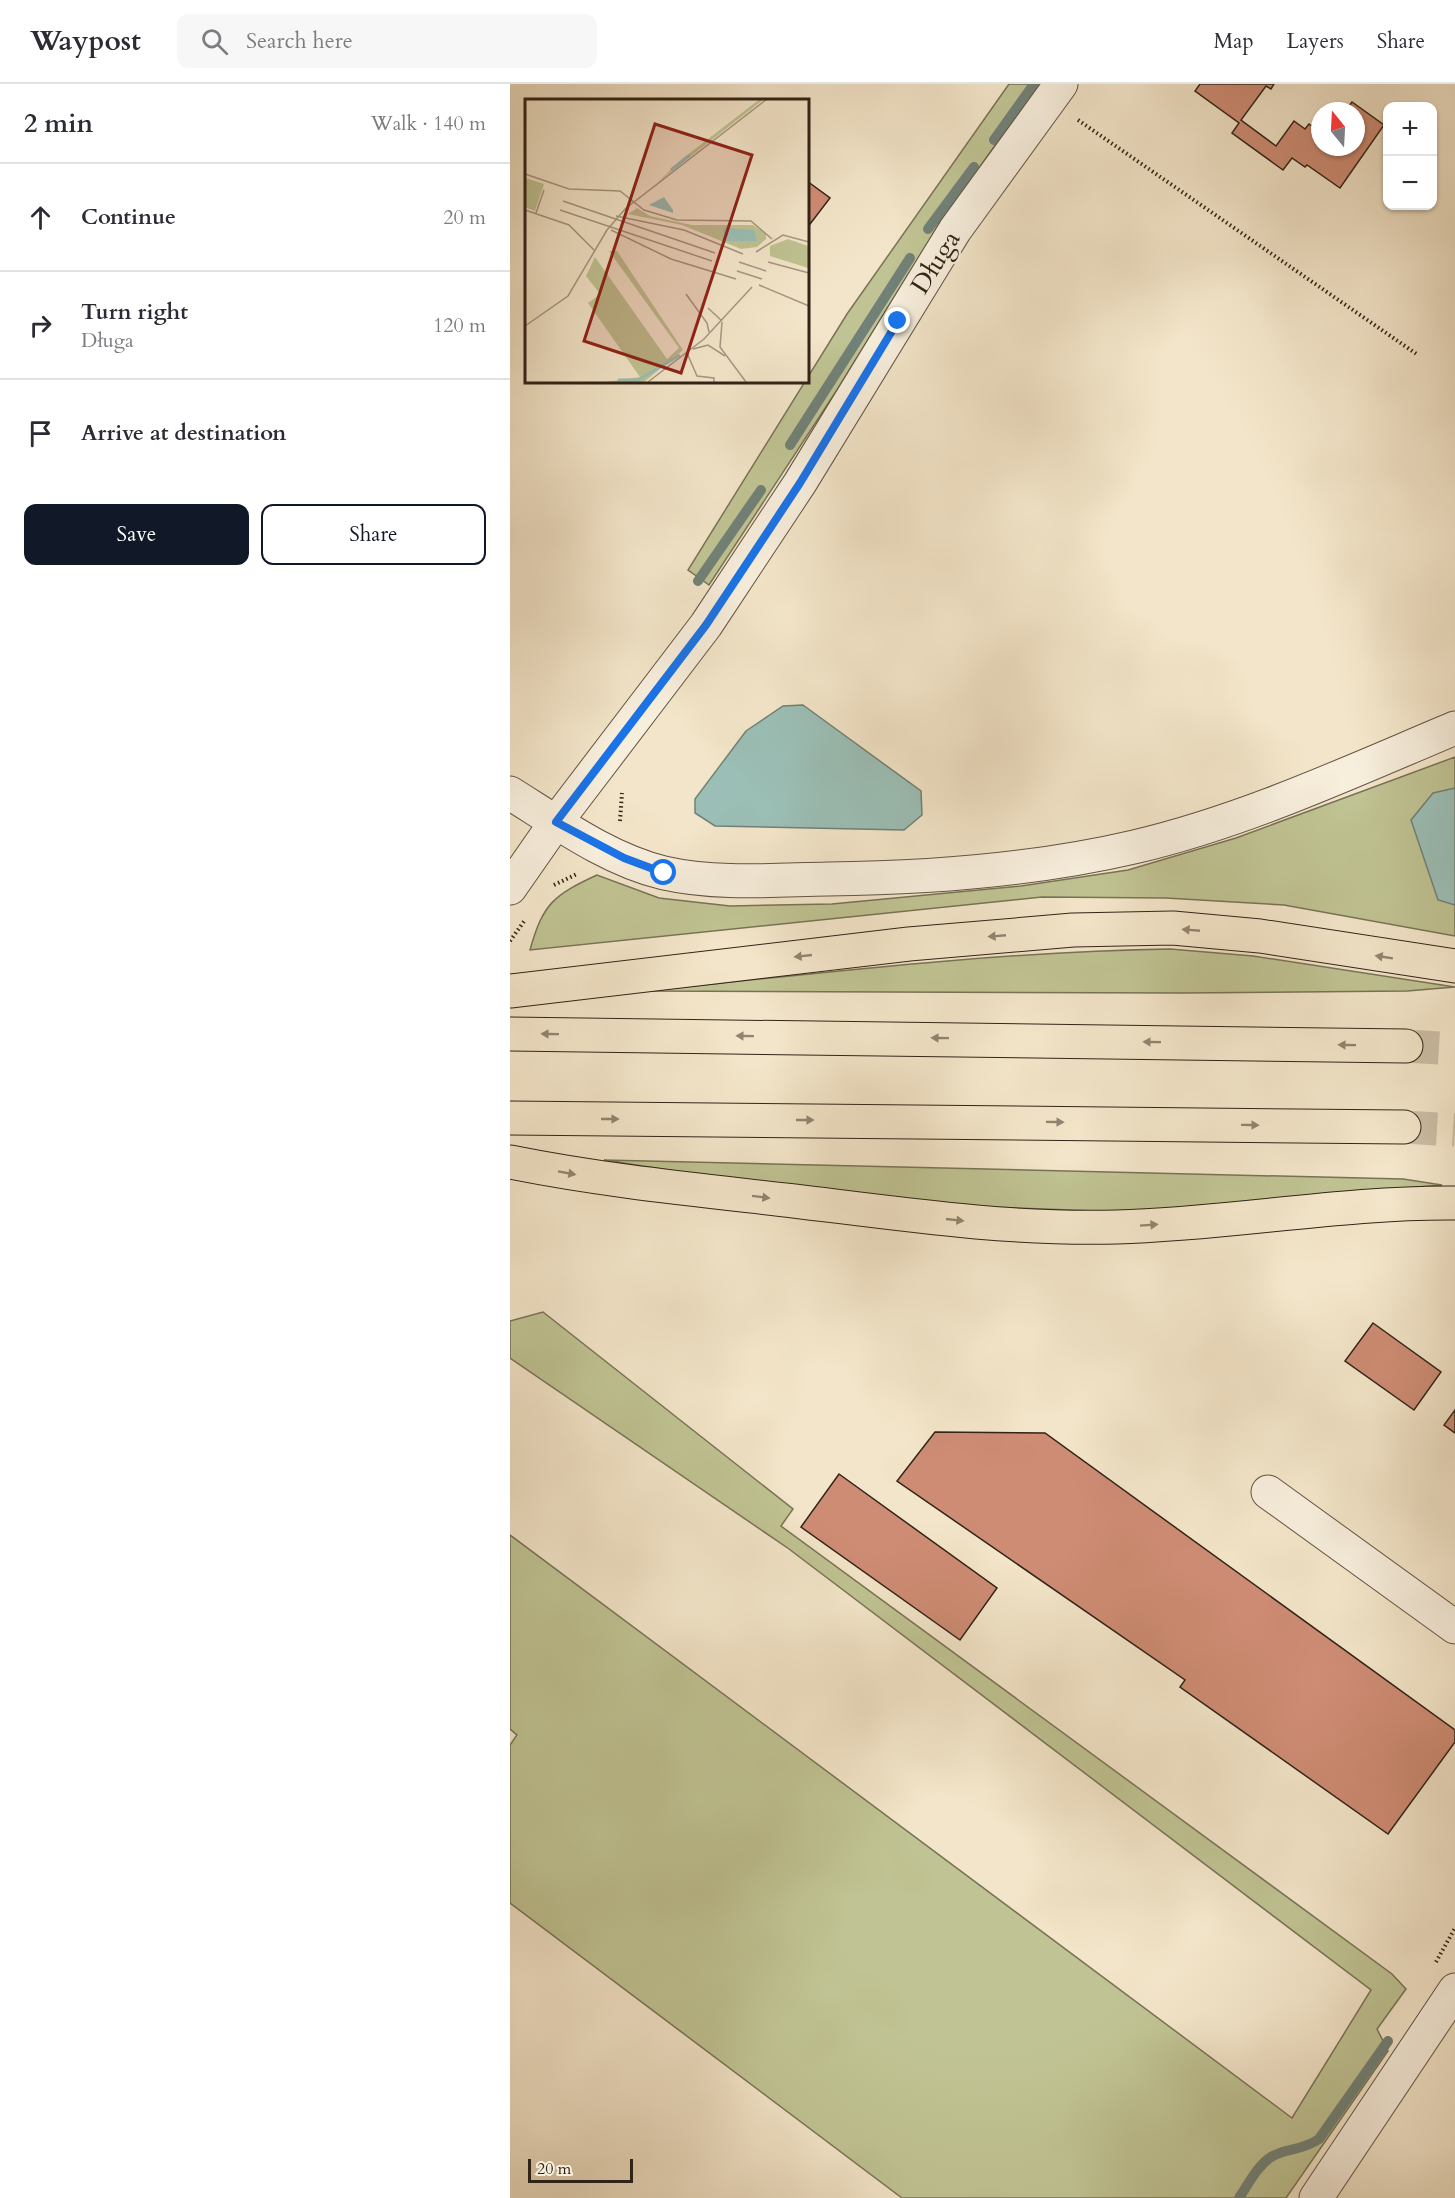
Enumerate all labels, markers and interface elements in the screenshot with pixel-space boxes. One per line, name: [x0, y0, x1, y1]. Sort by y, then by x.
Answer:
search box: [177, 14, 597, 68]
text: Waypost: [30, 22, 141, 60]
icon: search: [198, 25, 231, 58]
text: Search here: [246, 26, 353, 56]
text: Map: [1214, 27, 1254, 56]
text: Layers: [1287, 27, 1344, 56]
text: Share: [1377, 27, 1425, 56]
inset map: [525, 99, 808, 382]
north arrow: [1311, 102, 1365, 156]
map controls: [1383, 102, 1437, 210]
button: +: [1383, 102, 1437, 156]
text: 2 min: [24, 106, 93, 141]
text: Walk · 140 m: [371, 110, 486, 137]
button: −: [1383, 156, 1437, 210]
icon: ahead: [24, 201, 57, 234]
text: Continue: [81, 202, 176, 232]
text: 20 m: [443, 204, 486, 231]
street label: Długa: [902, 224, 968, 301]
text: Turn right: [81, 297, 188, 327]
route end: [884, 307, 910, 333]
icon: right: [24, 309, 57, 342]
text: 120 m: [433, 312, 486, 339]
text: Długa: [81, 327, 134, 354]
icon: arrive: [24, 417, 57, 450]
text: Arrive at destination: [81, 418, 286, 448]
button: Save: [24, 504, 249, 565]
button: Share: [261, 504, 486, 565]
route start: [650, 859, 676, 885]
one-way arrow: [1182, 925, 1201, 935]
one-way arrow: [987, 931, 1006, 941]
one-way arrow: [793, 951, 812, 960]
one-way arrow: [1375, 952, 1394, 961]
one-way arrow: [541, 1029, 560, 1039]
one-way arrow: [736, 1031, 755, 1041]
one-way arrow: [931, 1033, 950, 1043]
one-way arrow: [1143, 1037, 1162, 1047]
one-way arrow: [1338, 1040, 1357, 1050]
one-way arrow: [601, 1114, 620, 1124]
one-way arrow: [796, 1115, 815, 1125]
one-way arrow: [1045, 1117, 1064, 1127]
one-way arrow: [1240, 1120, 1259, 1130]
one-way arrow: [558, 1169, 577, 1178]
one-way arrow: [751, 1192, 770, 1202]
one-way arrow: [945, 1215, 964, 1225]
one-way arrow: [1140, 1220, 1159, 1230]
scale bar: [528, 2156, 633, 2184]
text: 20 m: [537, 2158, 571, 2180]

